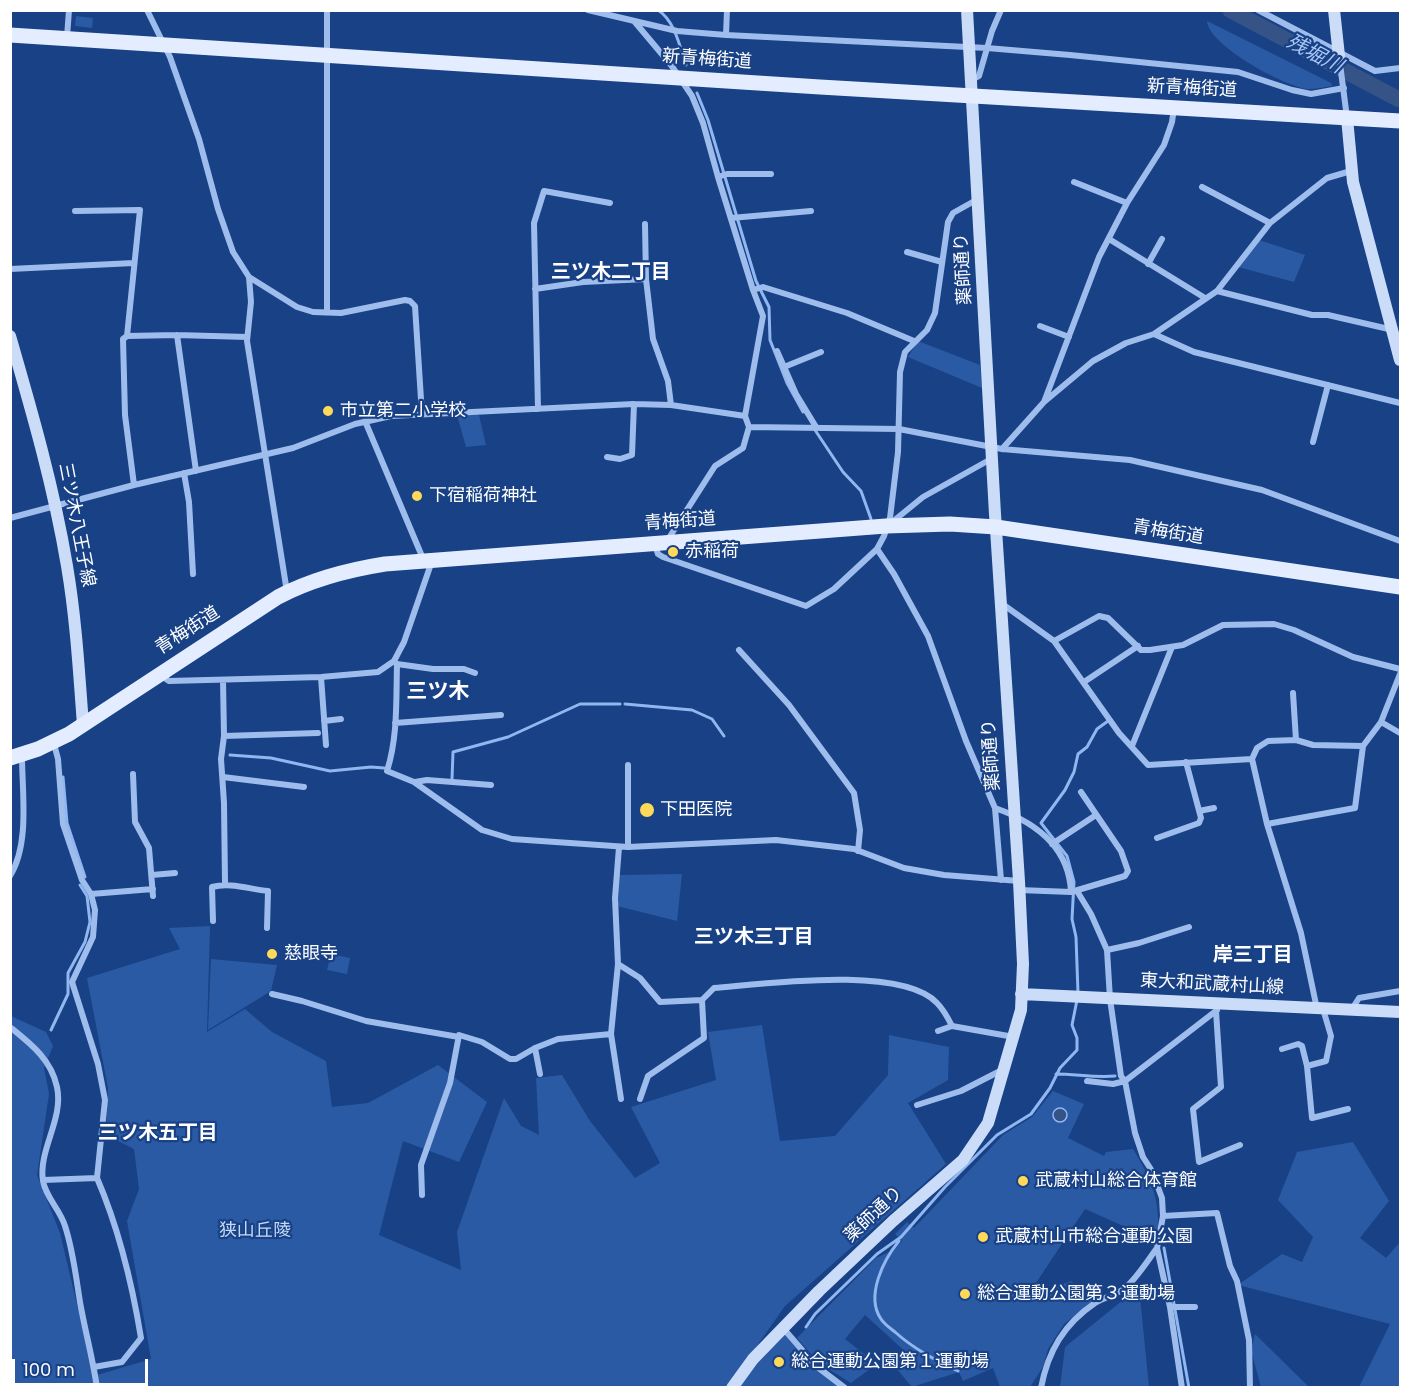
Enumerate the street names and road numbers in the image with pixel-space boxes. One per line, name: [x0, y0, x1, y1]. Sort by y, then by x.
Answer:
street label: 新青梅街道: [661, 46, 753, 74]
street label: 新青梅街道: [1146, 76, 1238, 102]
street label: 薬師通り: [951, 232, 977, 306]
street label: 三ツ木八王子線: [53, 461, 99, 589]
street label: 青梅街道: [643, 509, 717, 535]
street label: 青梅街道: [1131, 517, 1205, 549]
street label: 青梅街道: [152, 602, 224, 660]
street label: 薬師通り: [979, 718, 1005, 792]
street label: 東大和武蔵村山線: [1140, 970, 1284, 1000]
street label: 薬師通り: [840, 1183, 908, 1247]

